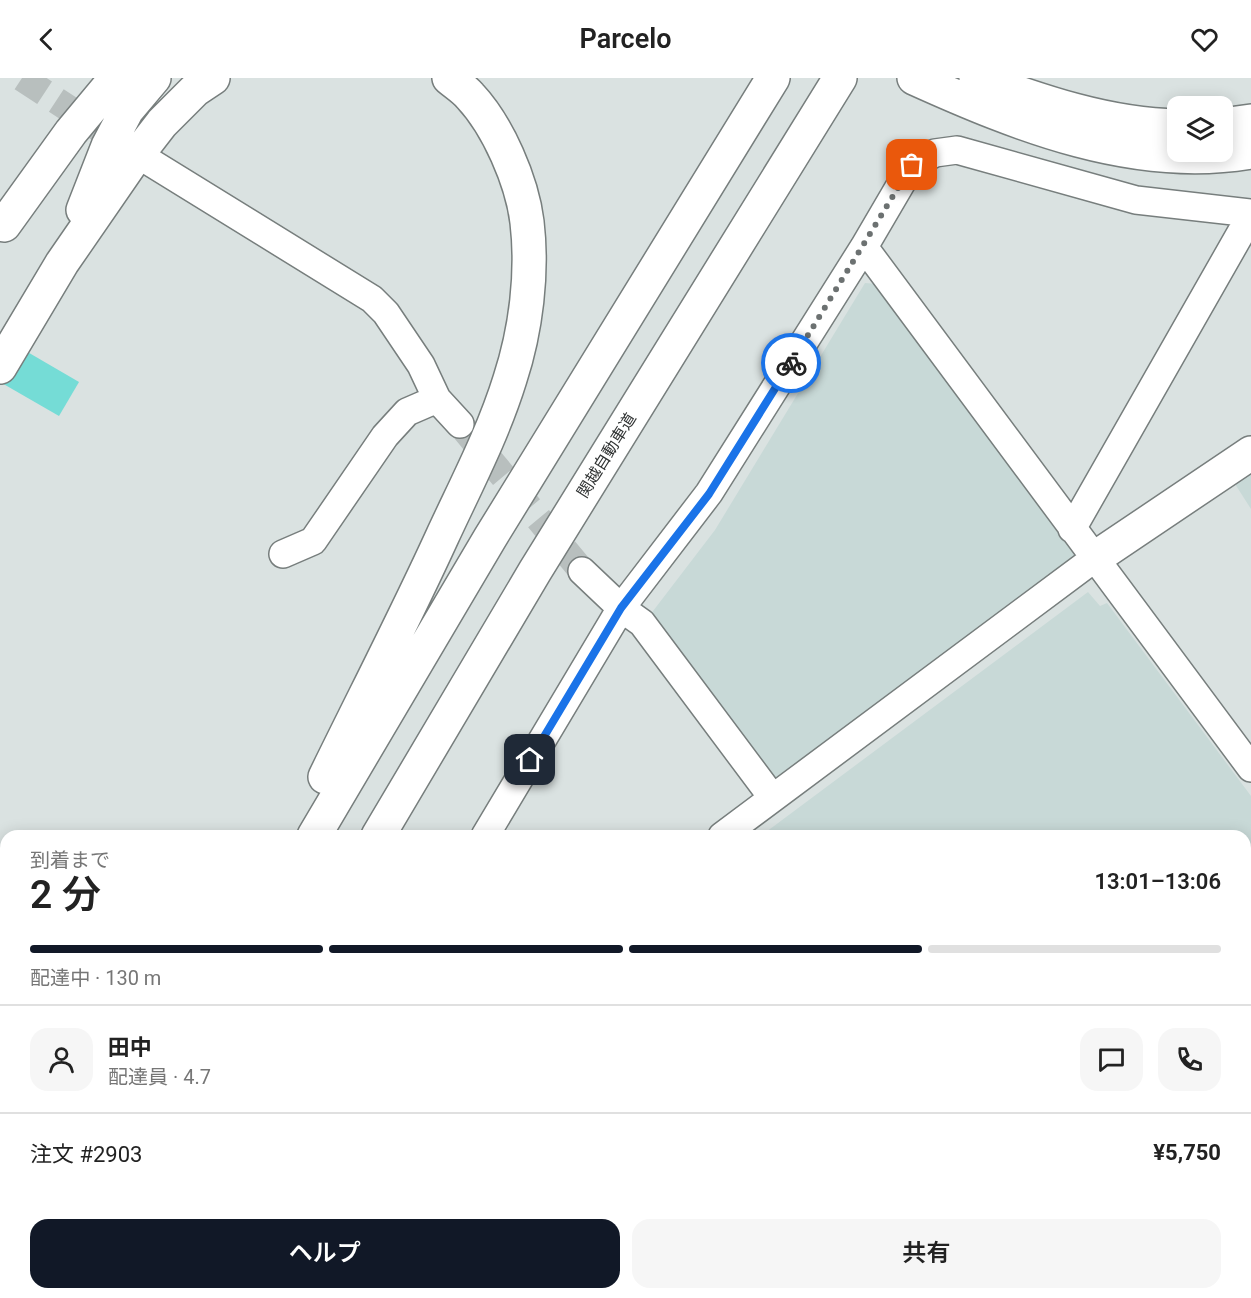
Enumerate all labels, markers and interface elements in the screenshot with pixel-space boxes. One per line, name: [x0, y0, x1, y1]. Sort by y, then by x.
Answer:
icon: back: [30, 23, 63, 56]
text: Parcelo: [579, 23, 672, 55]
icon: heart: [1188, 23, 1221, 56]
map controls: [1167, 96, 1233, 162]
button: layers: [1167, 96, 1233, 162]
pin: [886, 139, 937, 190]
icon: bag: [895, 148, 928, 181]
courier: [761, 333, 821, 393]
icon: bike: [775, 347, 808, 380]
street label: 関越自動車道: [573, 410, 640, 501]
pin: [504, 734, 555, 785]
icon: home: [513, 743, 546, 776]
text: 到着まで: [30, 848, 110, 872]
text: 13:01–13:06: [1094, 869, 1221, 894]
text: 2 分: [30, 872, 101, 918]
text: 配達中 · 130 m: [30, 966, 161, 990]
button: person: [30, 1028, 93, 1091]
button: chat: [1080, 1028, 1143, 1091]
button: phone: [1158, 1028, 1221, 1091]
text: 田中: [108, 1035, 152, 1060]
text: 配達員 · 4.7: [108, 1065, 211, 1089]
text: ¥5,750: [1153, 1140, 1221, 1165]
text: 注文 #2903: [30, 1142, 142, 1167]
button: ヘルプ: [30, 1219, 620, 1288]
button: 共有: [632, 1219, 1221, 1288]

